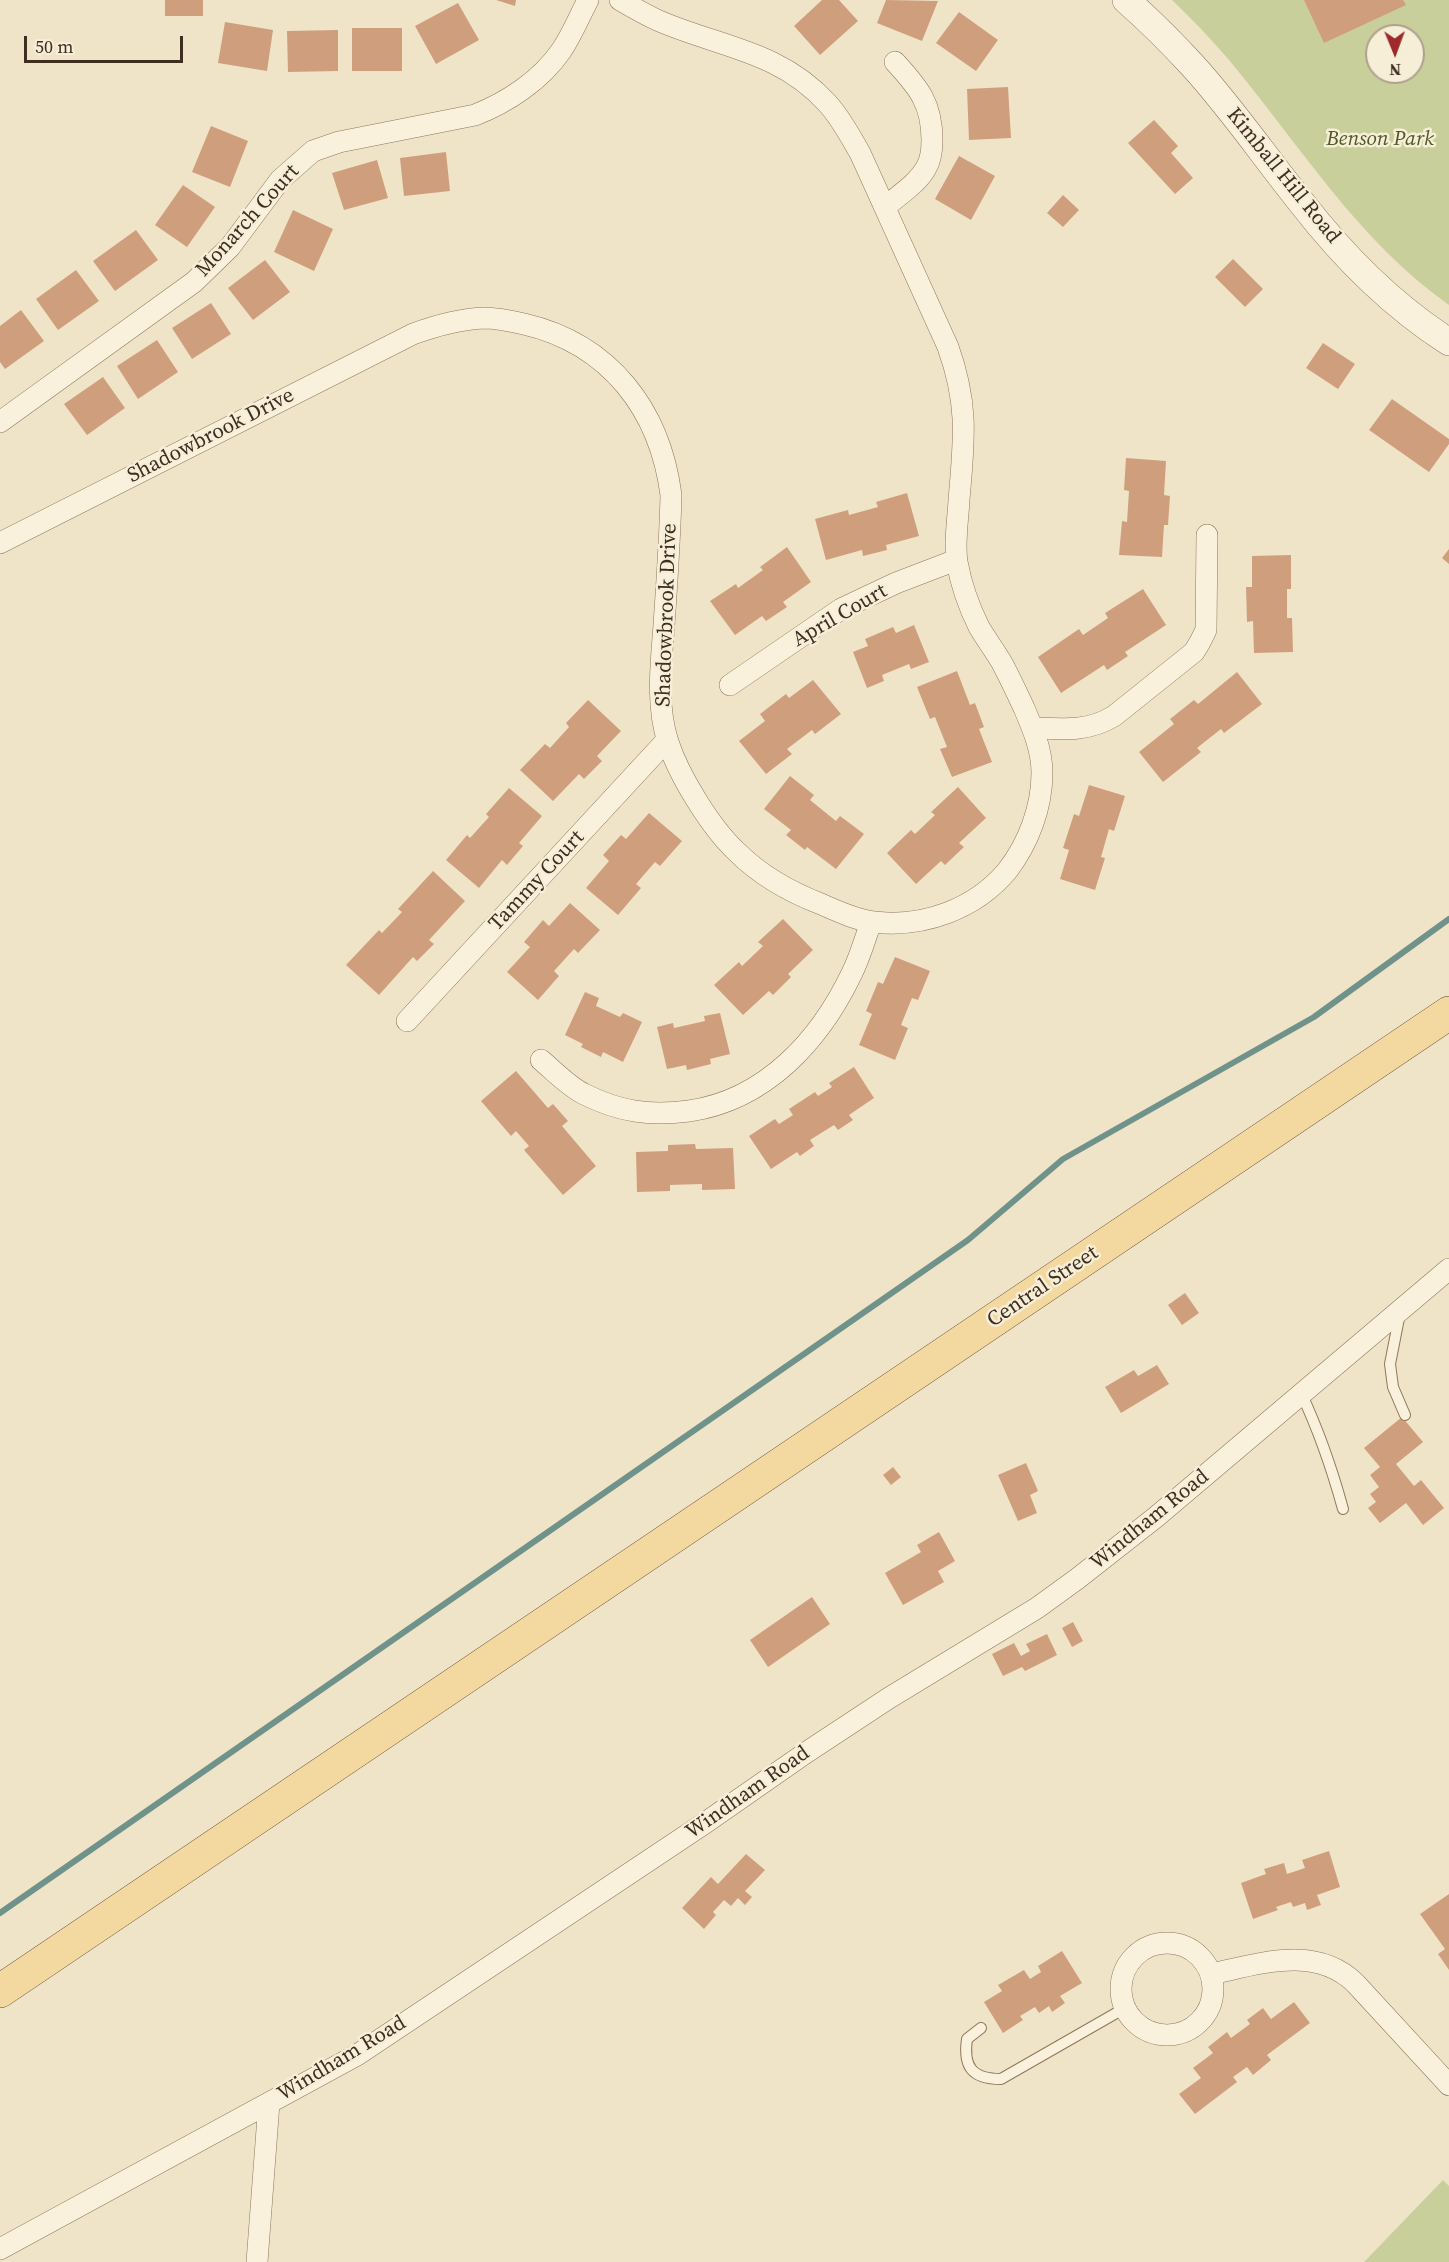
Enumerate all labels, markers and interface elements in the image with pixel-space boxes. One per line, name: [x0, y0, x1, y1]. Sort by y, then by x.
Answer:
scale bar: [27, 24, 186, 62]
north arrow: [1365, 24, 1425, 84]
text: 50 m: [35, 34, 73, 59]
text: N: [1389, 59, 1401, 81]
street label: Kimball Hill Road: [1221, 103, 1345, 249]
park label: Benson Park: [1326, 127, 1434, 153]
street label: Monarch Court: [191, 160, 305, 282]
street label: Shadowbrook Drive: [124, 383, 298, 489]
street label: Shadowbrook Drive: [651, 523, 683, 707]
street label: April Court: [788, 579, 892, 653]
street label: Tammy Court: [484, 826, 590, 936]
street label: Central Street: [983, 1241, 1103, 1333]
street label: Windham Road: [1086, 1465, 1214, 1575]
street label: Windham Road: [681, 1741, 815, 1845]
street label: Windham Road: [273, 2011, 411, 2107]

